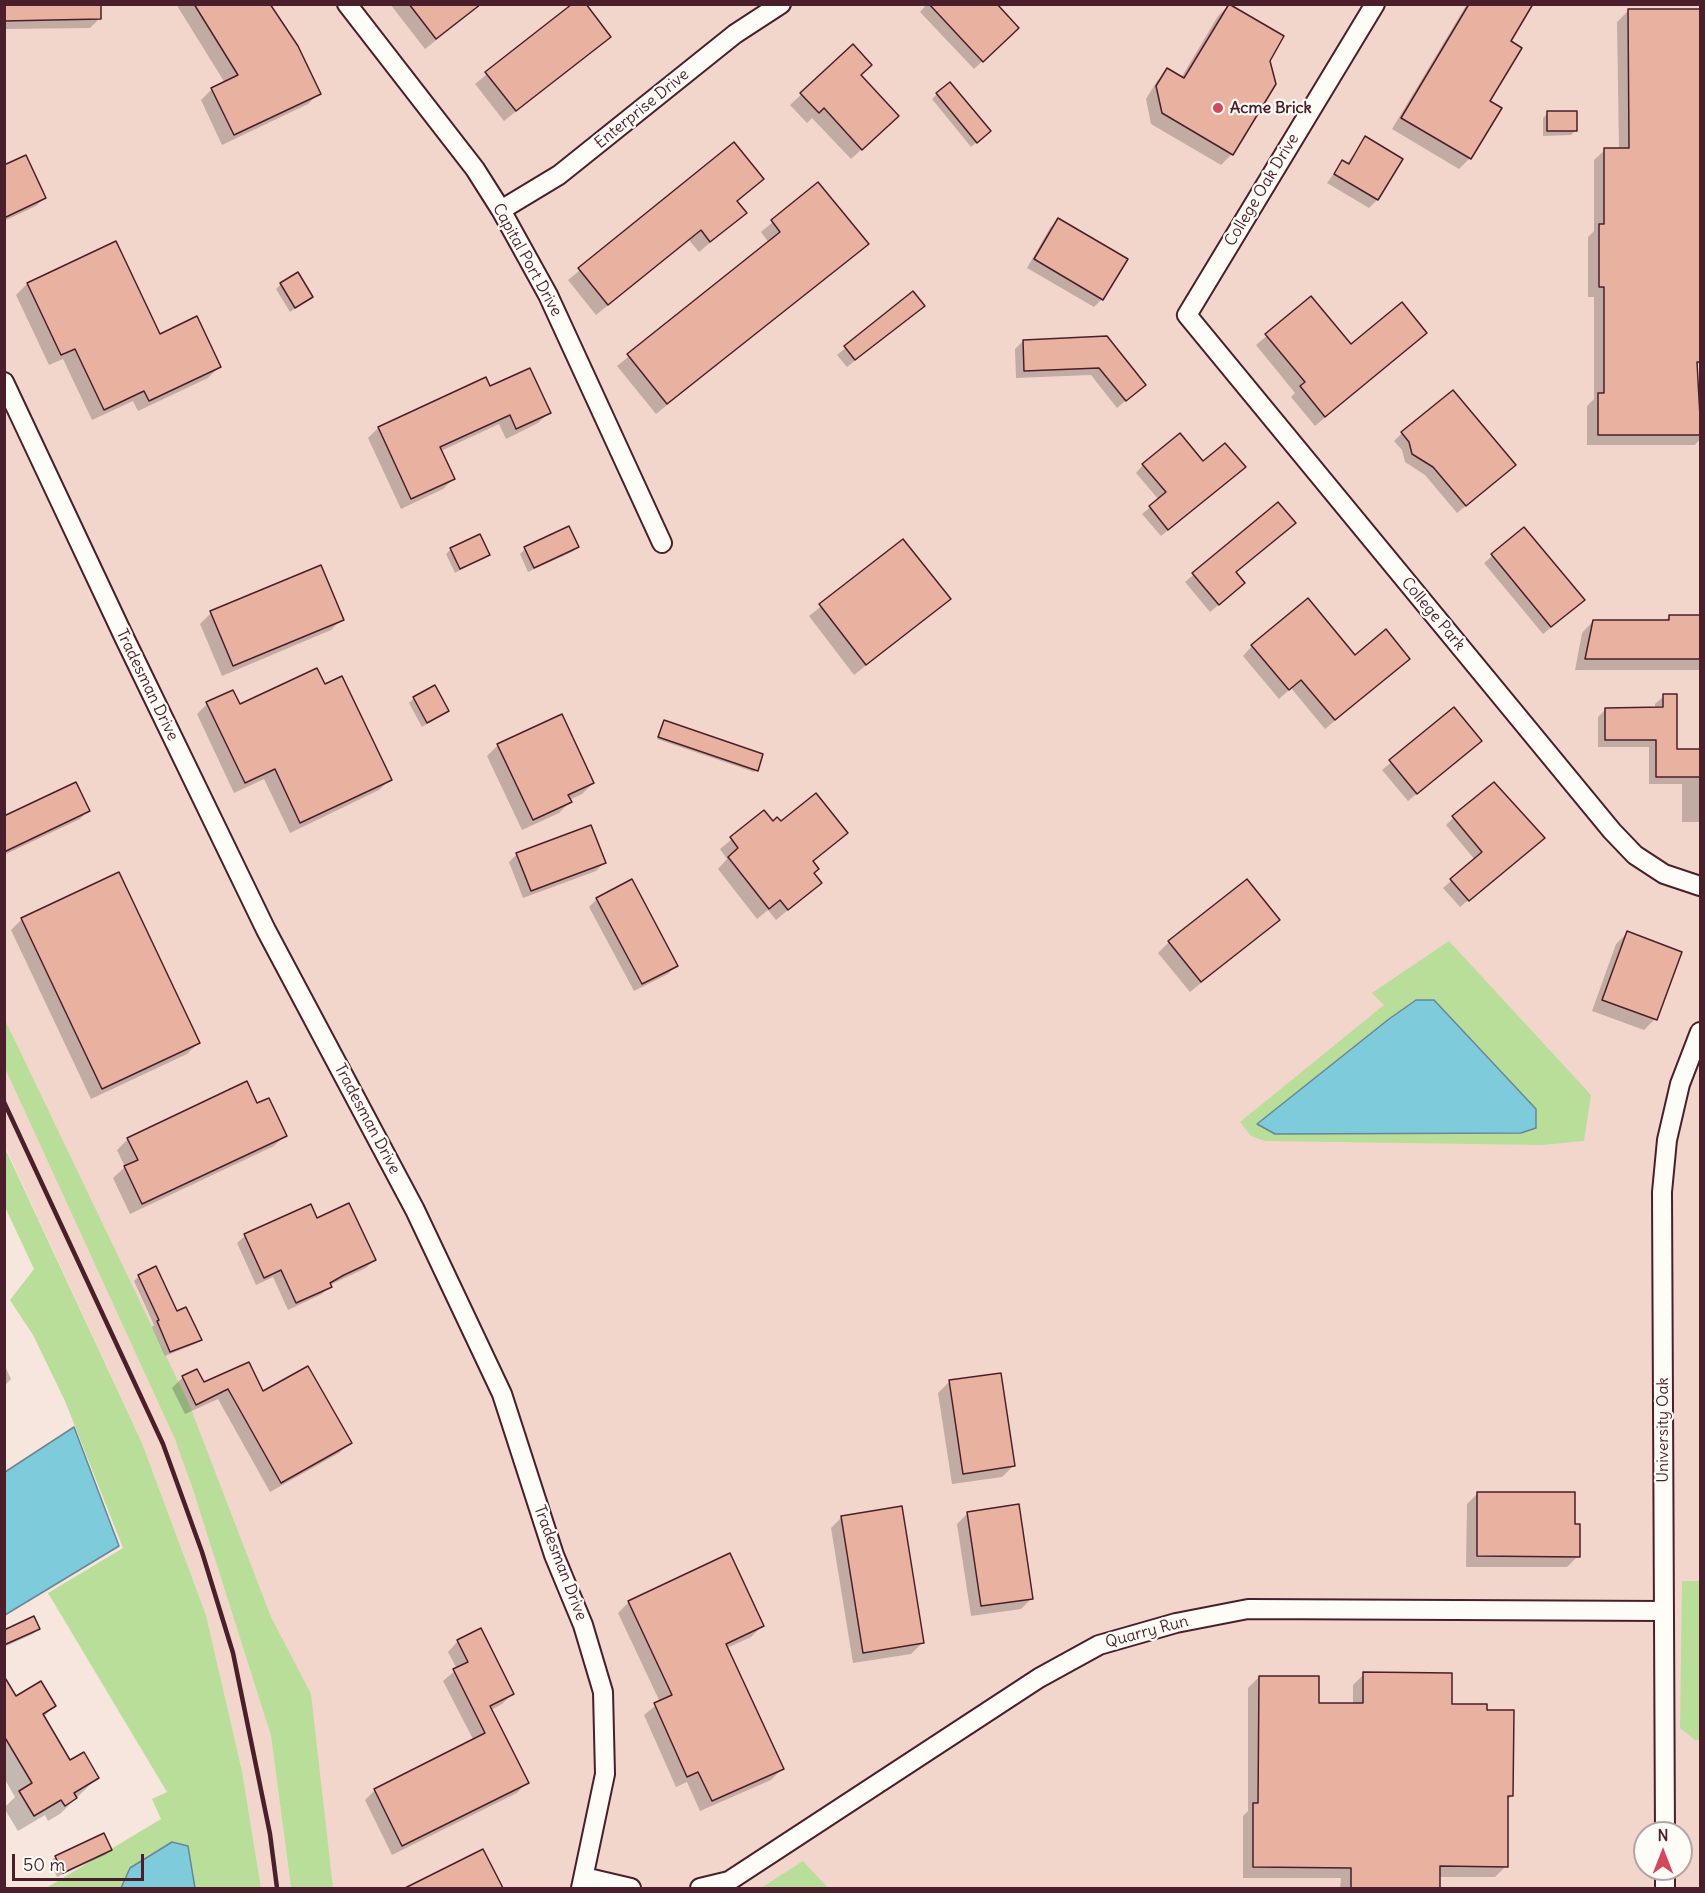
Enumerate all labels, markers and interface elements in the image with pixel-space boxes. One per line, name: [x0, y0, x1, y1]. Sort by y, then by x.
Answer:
street label: Enterprise Drive: [591, 65, 693, 153]
place label: Acme Brick: [1230, 98, 1312, 118]
marker: Acme Brick: [1211, 101, 1225, 115]
street label: College Oak Drive: [1221, 130, 1303, 250]
street label: Capital Port Drive: [488, 200, 566, 320]
street label: College Park: [1397, 574, 1469, 654]
street label: Tradesman Drive: [112, 626, 182, 744]
street label: Tradesman Drive: [330, 1061, 404, 1177]
street label: University Oak: [1653, 1377, 1673, 1483]
street label: Tradesman Drive: [529, 1503, 591, 1623]
street label: Quarry Run: [1103, 1612, 1191, 1652]
north arrow: [1633, 1821, 1693, 1881]
text: N: [1657, 1825, 1669, 1845]
scale bar: [15, 1842, 147, 1880]
text: 50 m: [23, 1853, 65, 1876]

